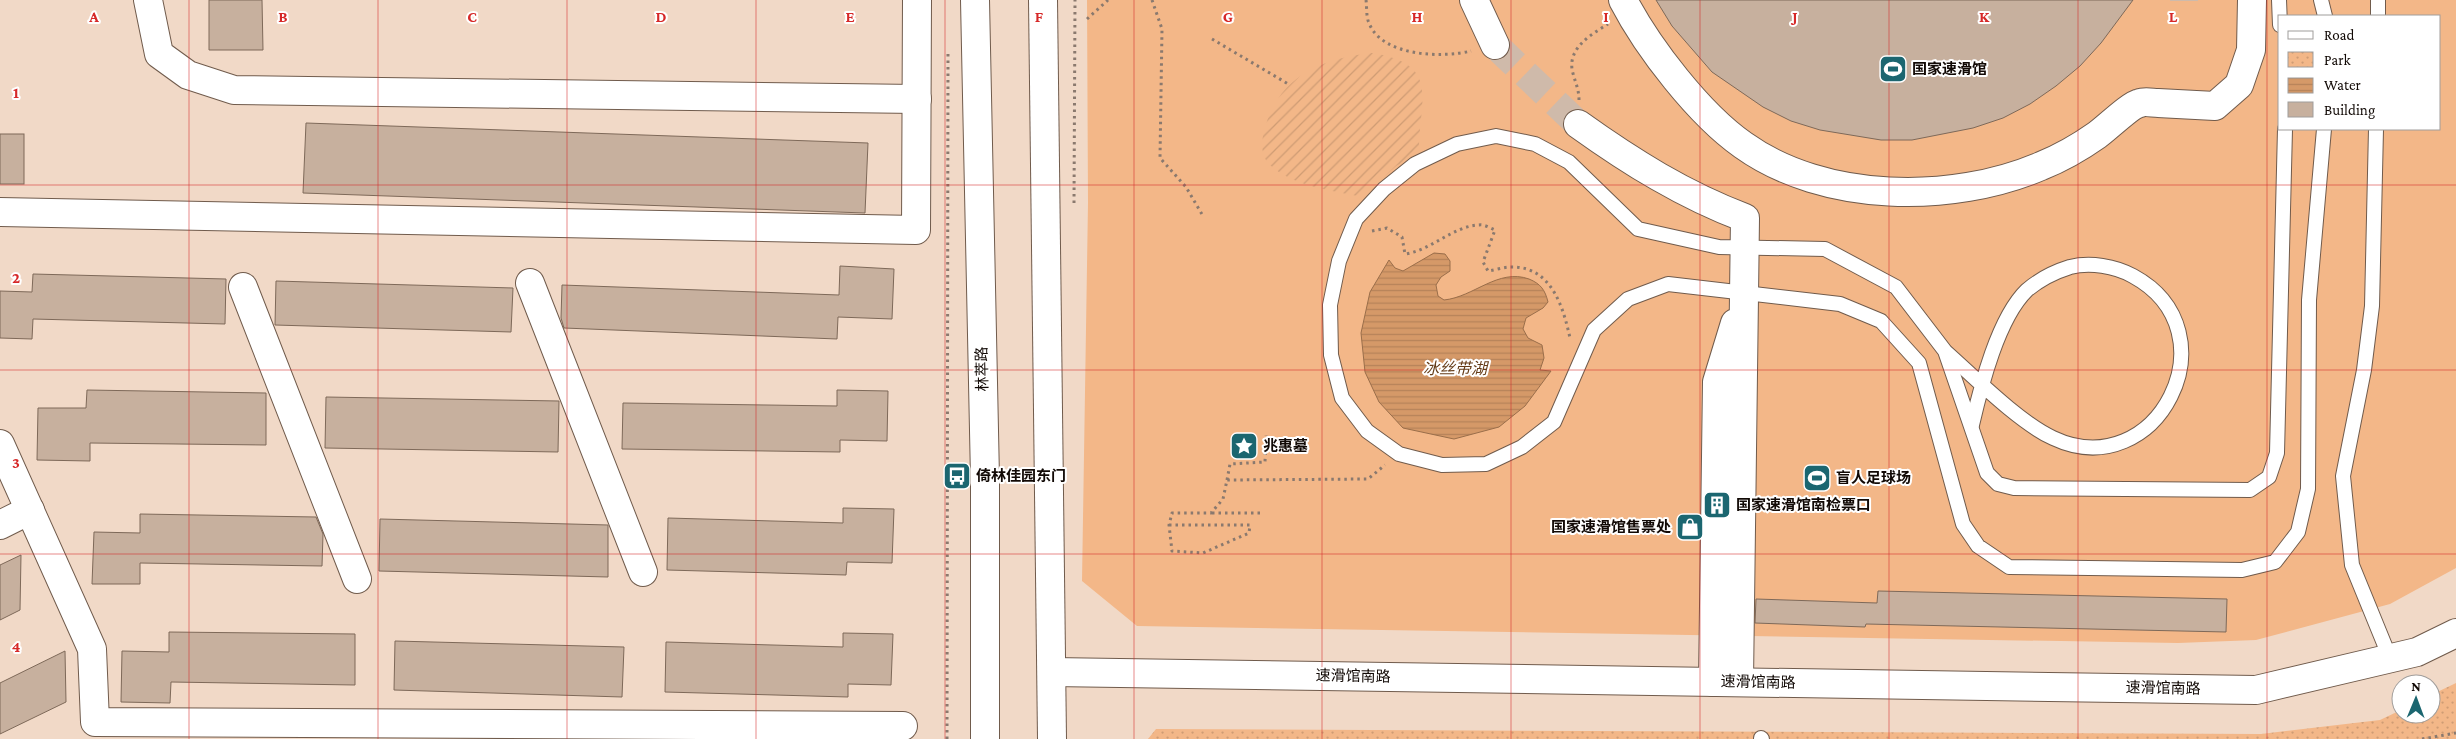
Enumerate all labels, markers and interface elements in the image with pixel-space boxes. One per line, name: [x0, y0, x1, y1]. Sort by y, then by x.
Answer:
text: A: [88, 8, 99, 25]
text: B: [278, 8, 288, 25]
text: C: [467, 8, 477, 25]
text: D: [655, 8, 667, 25]
text: E: [845, 8, 855, 25]
text: F: [1035, 8, 1044, 25]
text: G: [1223, 8, 1233, 25]
text: H: [1412, 8, 1423, 25]
text: I: [1603, 8, 1609, 25]
text: J: [1790, 8, 1798, 25]
text: K: [1979, 8, 1990, 25]
text: L: [2169, 8, 2178, 25]
legend: [2278, 15, 2441, 130]
text: Road: [2324, 27, 2355, 43]
text: Park: [2324, 52, 2351, 68]
sports icon: 国家速滑馆: [1878, 54, 1908, 84]
place label: 国家速滑馆: [1912, 61, 1987, 77]
text: Water: [2324, 77, 2361, 93]
text: 1: [13, 84, 19, 101]
text: Building: [2324, 102, 2375, 119]
text: 2: [12, 269, 20, 286]
street label: 林萃路: [974, 346, 990, 392]
water label: 冰丝带湖: [1423, 360, 1490, 377]
place icon: 兆惠墓: [1229, 431, 1259, 461]
place label: 兆惠墓: [1263, 438, 1308, 454]
text: 3: [12, 454, 20, 471]
bus stop icon: 倚林佳园东门: [942, 461, 972, 491]
sports icon: 盲人足球场: [1802, 463, 1832, 493]
place label: 倚林佳园东门: [976, 467, 1066, 484]
place label: 盲人足球场: [1836, 470, 1911, 486]
building icon: 国家速滑馆南检票口: [1702, 490, 1732, 520]
place label: 国家速滑馆南检票口: [1736, 496, 1871, 513]
shop icon: 国家速滑馆售票处: [1675, 512, 1705, 542]
place label: 国家速滑馆售票处: [1551, 519, 1671, 535]
text: 4: [12, 638, 21, 655]
street label: 速滑馆南路: [1315, 667, 1391, 685]
street label: 速滑馆南路: [1720, 673, 1796, 691]
north arrow: [2391, 674, 2441, 724]
text: N: [2411, 678, 2422, 694]
street label: 速滑馆南路: [2125, 679, 2201, 697]

